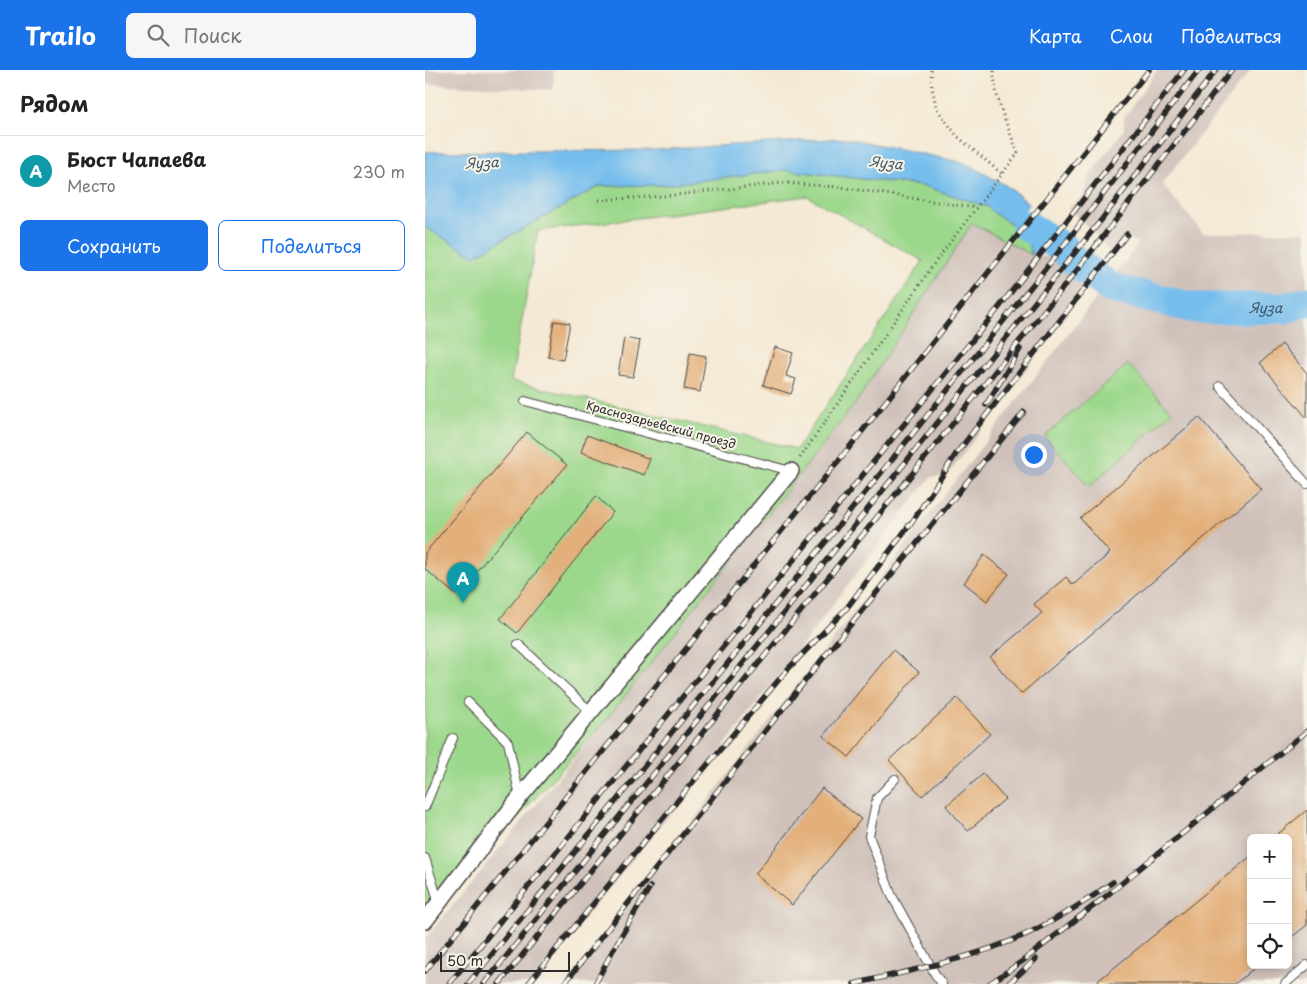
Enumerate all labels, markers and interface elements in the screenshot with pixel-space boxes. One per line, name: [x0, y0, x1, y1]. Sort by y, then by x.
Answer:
search box: [126, 13, 476, 58]
text: Trailo: [25, 17, 96, 53]
icon: search: [144, 21, 172, 49]
text: Поиск: [184, 21, 242, 49]
text: Карта: [1029, 22, 1082, 49]
text: Слои: [1110, 22, 1153, 49]
text: Поделиться: [1181, 22, 1282, 49]
text: Рядом: [20, 87, 88, 119]
text: Бюст Чапаева: [67, 145, 206, 173]
water label: Яуза: [868, 150, 905, 175]
water label: Яуза: [465, 151, 501, 174]
text: A: [30, 159, 42, 183]
text: 230 m: [353, 159, 405, 183]
text: Место: [67, 173, 116, 197]
button: Сохранить: [20, 220, 208, 271]
button: Поделиться: [218, 220, 405, 271]
water label: Яуза: [1249, 297, 1284, 318]
street label: Краснозарьевский проезд: [584, 395, 738, 453]
your location: [1021, 442, 1047, 468]
pin: A: [447, 562, 479, 603]
map controls: [1247, 834, 1292, 969]
button: +: [1247, 834, 1292, 879]
button: −: [1247, 879, 1292, 924]
button: locate: [1247, 924, 1292, 969]
scale bar: [440, 949, 570, 972]
text: 50 m: [447, 950, 483, 971]

